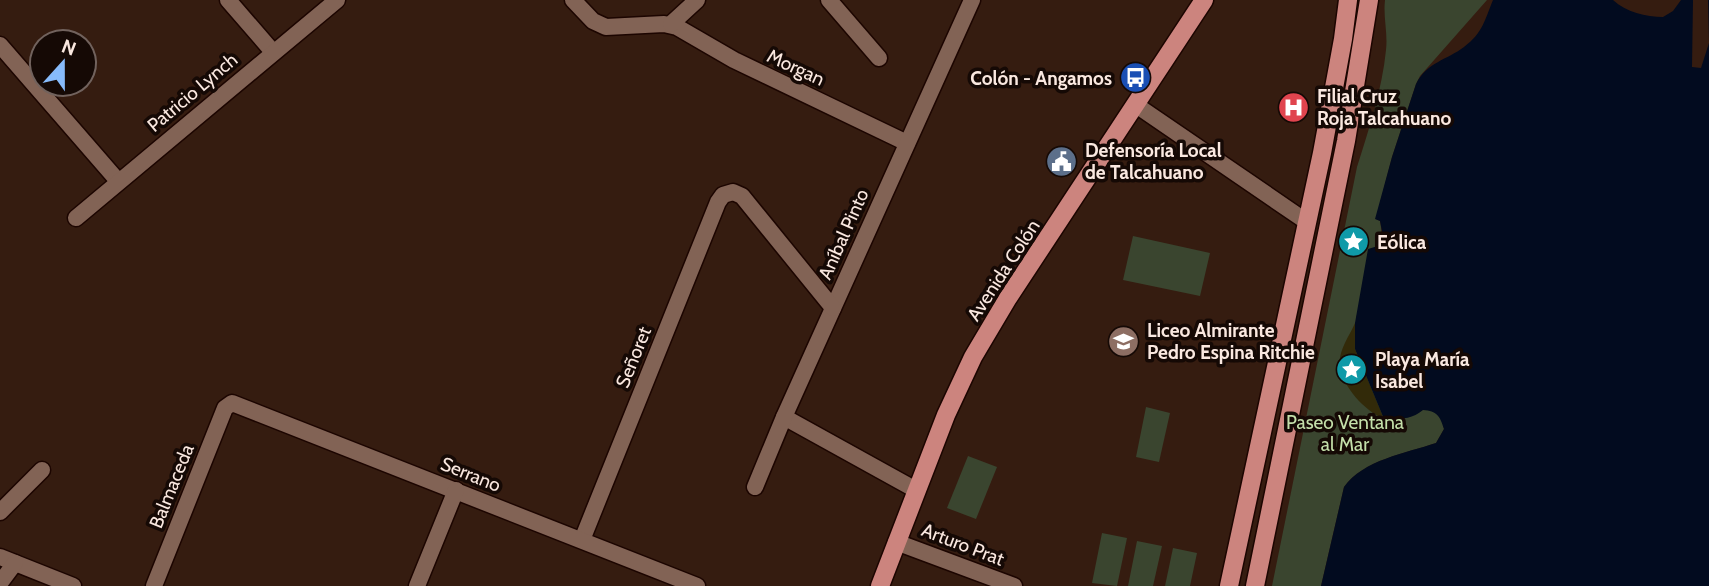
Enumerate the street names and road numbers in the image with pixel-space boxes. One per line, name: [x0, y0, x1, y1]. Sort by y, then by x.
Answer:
street label: Morgan: [763, 44, 828, 91]
street label: Patricio Lynch: [143, 48, 242, 137]
street label: Aníbal Pinto: [813, 185, 874, 283]
street label: Avenida Colón: [962, 215, 1045, 325]
street label: Señoret: [611, 323, 656, 391]
street label: Balmaceda: [144, 441, 199, 532]
street label: Serrano: [437, 452, 504, 497]
street label: Arturo Prat: [918, 518, 1008, 571]

